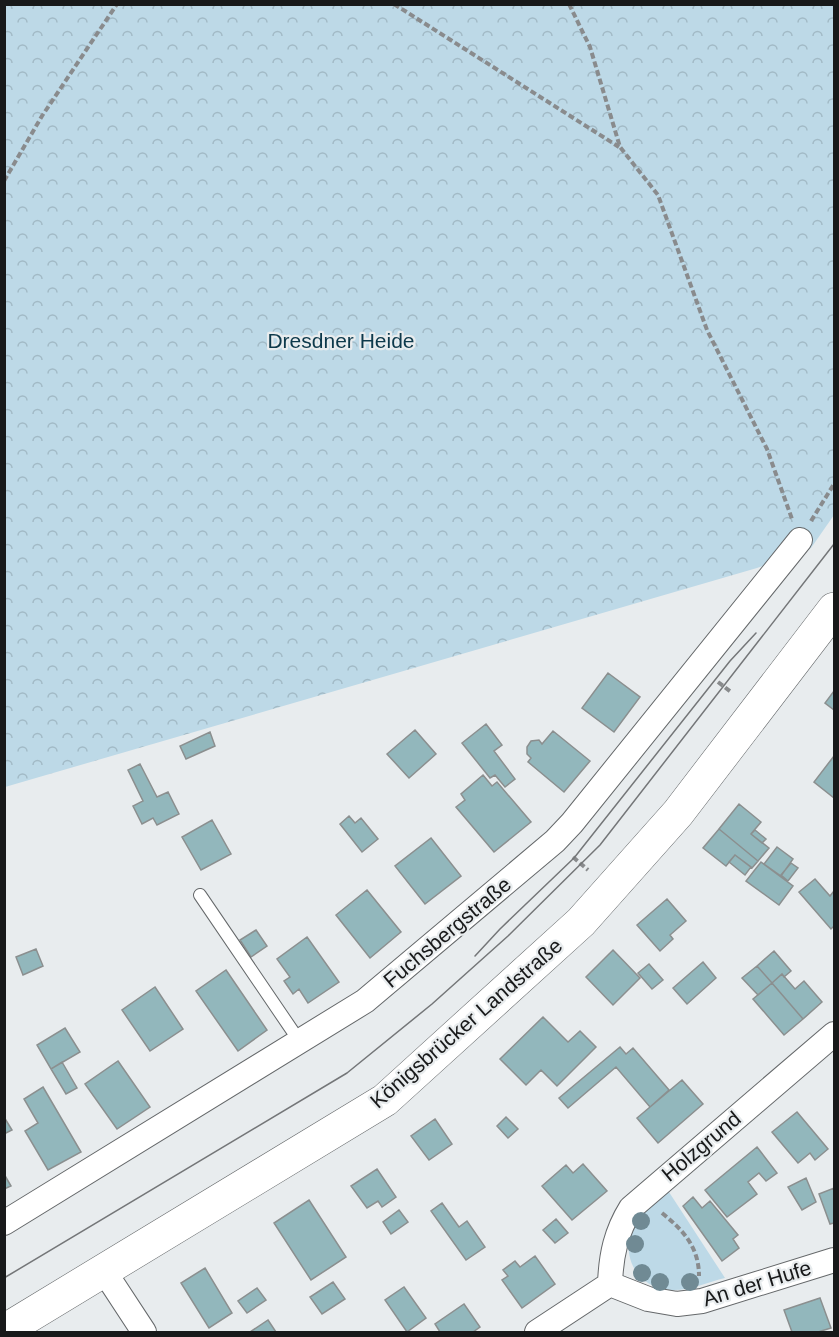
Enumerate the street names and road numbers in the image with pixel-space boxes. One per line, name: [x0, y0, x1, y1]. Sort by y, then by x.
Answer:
street label: Fuchsbergstraße: [379, 872, 515, 992]
street label: Königsbrücker Landstraße: [366, 934, 566, 1112]
street label: Holzgrund: [657, 1106, 745, 1186]
street label: An der Hufe: [700, 1256, 814, 1310]

